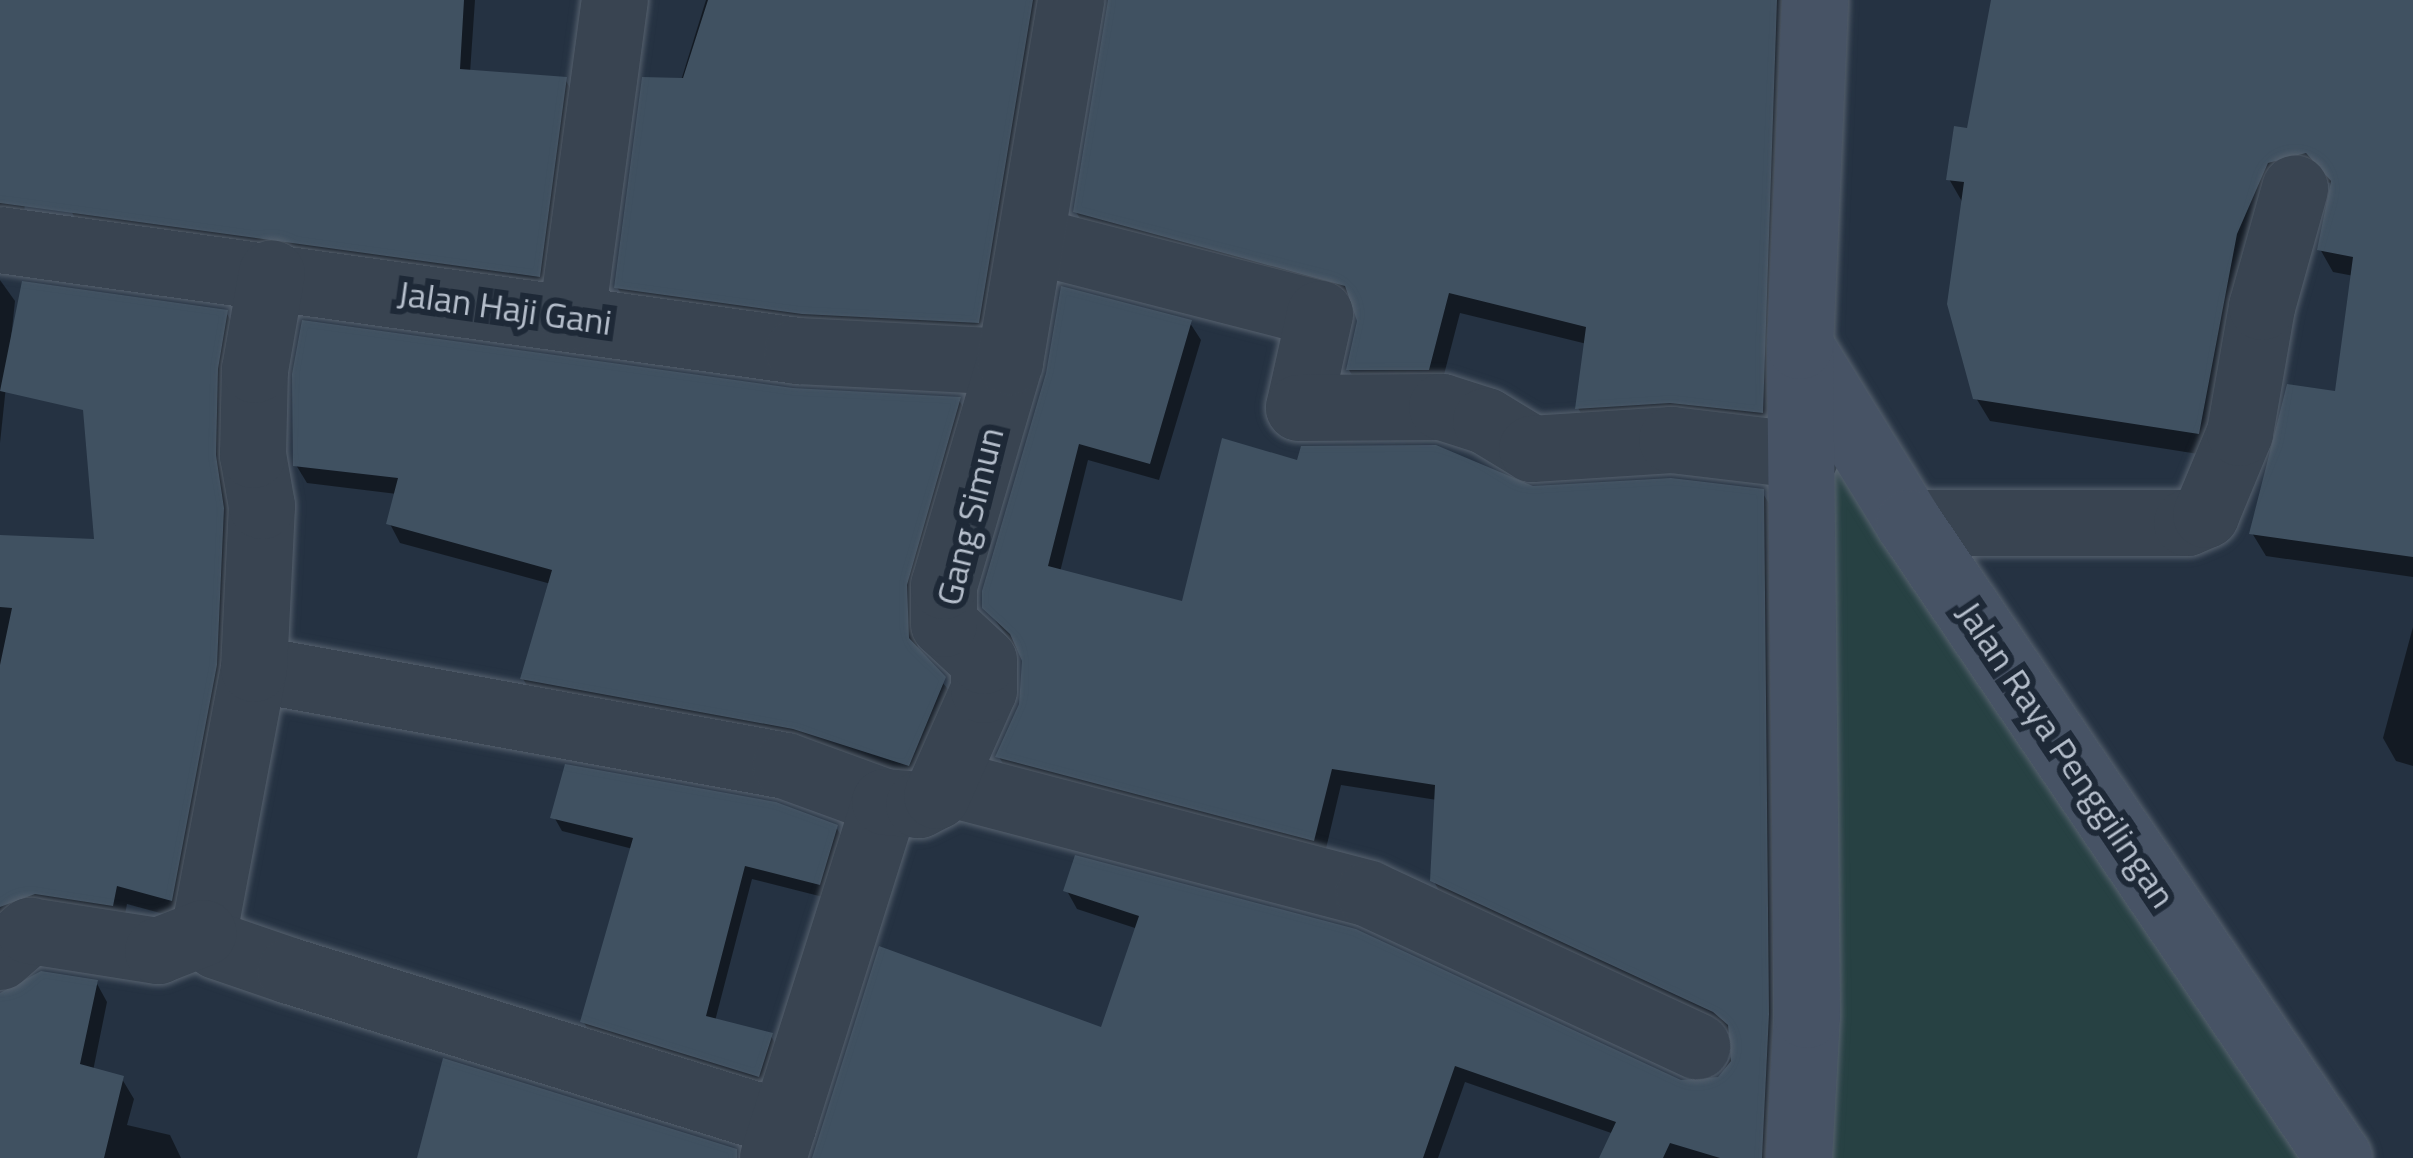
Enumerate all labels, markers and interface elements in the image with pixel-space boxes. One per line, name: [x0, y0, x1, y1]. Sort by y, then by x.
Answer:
street label: Jalan Haji Gani: [395, 271, 615, 343]
street label: Gang Simun: [926, 423, 1012, 609]
street label: Jalan Raya Penggilingan: [1948, 593, 2186, 915]

